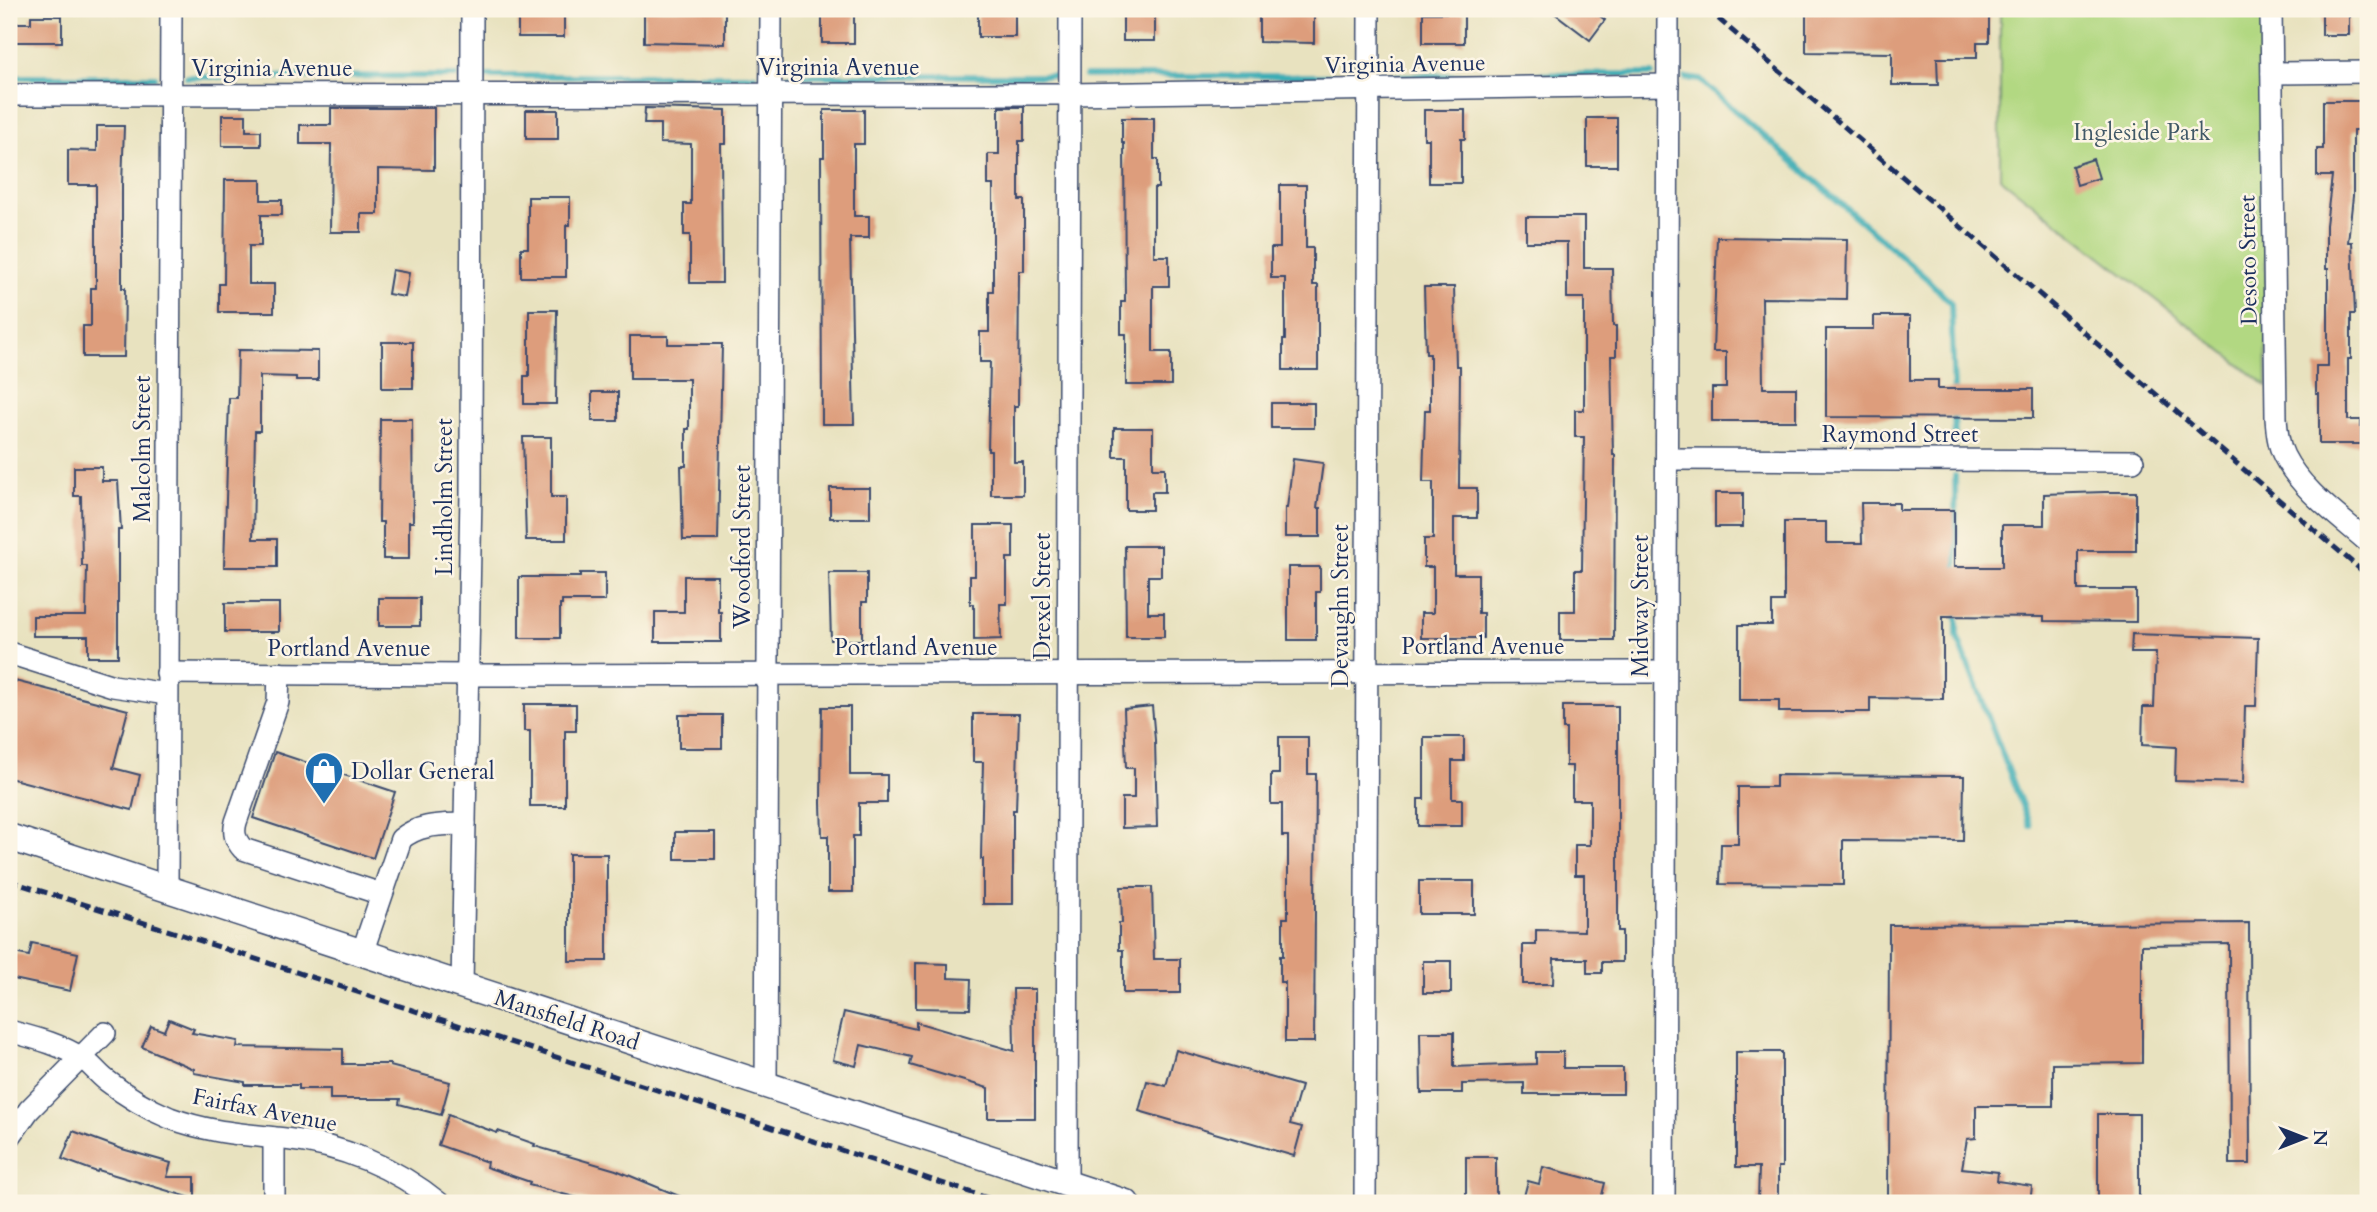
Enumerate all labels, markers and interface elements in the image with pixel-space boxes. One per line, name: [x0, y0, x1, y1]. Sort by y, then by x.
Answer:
street label: Virginia Avenue: [1324, 47, 1486, 81]
street label: Virginia Avenue: [758, 52, 920, 83]
street label: Virginia Avenue: [191, 53, 353, 84]
park label: Ingleside Park: [2073, 117, 2211, 148]
street label: Desoto Street: [2231, 195, 2265, 325]
street label: Malcolm Street: [127, 375, 158, 523]
street label: Lindholm Street: [429, 418, 460, 576]
street label: Raymond Street: [1822, 419, 1978, 450]
street label: Woodford Street: [727, 465, 758, 630]
street label: Devaughn Street: [1325, 524, 1356, 688]
street label: Drexel Street: [1027, 533, 1058, 659]
street label: Midway Street: [1625, 535, 1656, 677]
street label: Portland Avenue: [1401, 631, 1565, 662]
street label: Portland Avenue: [834, 632, 998, 663]
street label: Portland Avenue: [267, 633, 431, 664]
shop icon: Dollar General: [303, 750, 345, 805]
place label: Dollar General: [351, 756, 495, 787]
street label: Mansfield Road: [491, 982, 644, 1058]
street label: Fairfax Avenue: [190, 1081, 340, 1139]
north arrow: [2268, 1104, 2338, 1174]
text: N: [2307, 1130, 2333, 1147]

